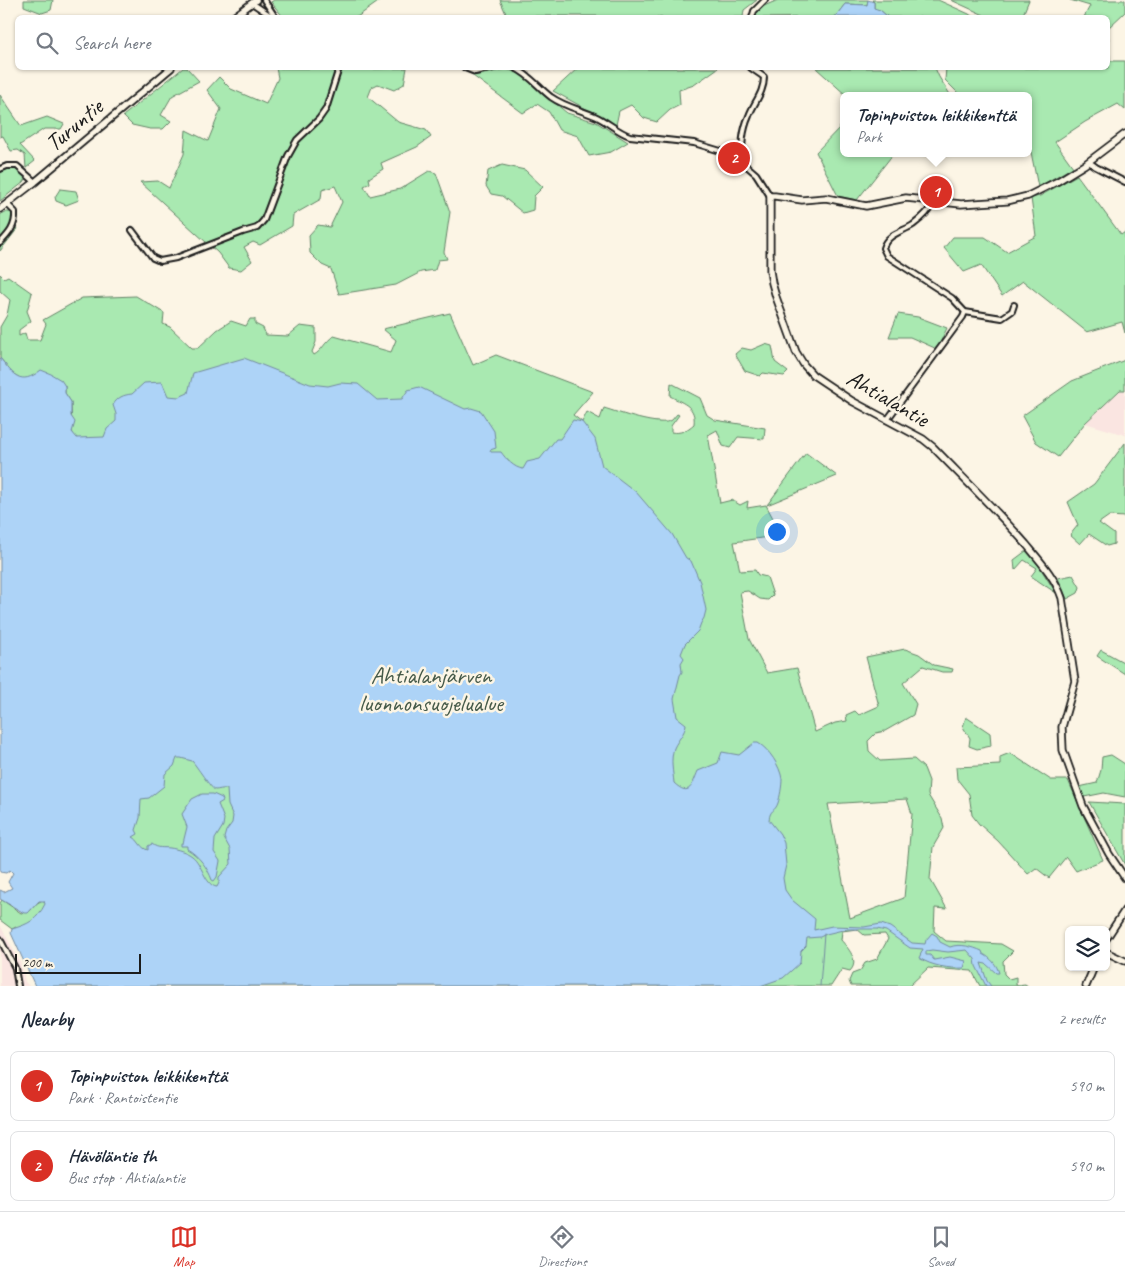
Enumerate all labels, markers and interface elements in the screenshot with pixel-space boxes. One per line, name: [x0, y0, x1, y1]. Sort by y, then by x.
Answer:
search box: [15, 15, 1110, 70]
icon: search: [33, 29, 61, 57]
text: Search here: [73, 31, 150, 55]
street label: Turuntie: [39, 91, 111, 158]
popup: [840, 92, 1032, 157]
text: Topinpuiston leikkikenttä: [856, 103, 1016, 127]
text: Park: [856, 127, 882, 147]
pin: 2: [718, 139, 750, 177]
pin: 1: [920, 173, 952, 211]
street label: Ahtialantie: [841, 362, 936, 435]
your location: [764, 519, 790, 545]
park label: Ahtialanjärven luonnonsuojelualue: [359, 660, 505, 718]
map controls: [1065, 926, 1110, 971]
button: layers: [1065, 926, 1110, 971]
scale bar: [15, 951, 141, 974]
text: 200 m: [22, 954, 52, 971]
text: Nearby: [20, 1006, 73, 1032]
text: 2 results: [1058, 1009, 1105, 1029]
text: Topinpuiston leikkikenttä: [68, 1064, 227, 1088]
text: 1: [33, 1076, 41, 1096]
text: 590 m: [1070, 1076, 1104, 1096]
text: Park · Rantoistentie: [68, 1088, 177, 1108]
text: Hävöläntie th: [68, 1144, 157, 1168]
text: 2: [33, 1156, 41, 1176]
text: 590 m: [1070, 1156, 1104, 1176]
text: Bus stop · Ahtialantie: [68, 1168, 185, 1188]
tab: Map: [170, 1223, 198, 1270]
tab: Directions: [538, 1223, 587, 1270]
tab: Saved: [927, 1223, 955, 1270]

